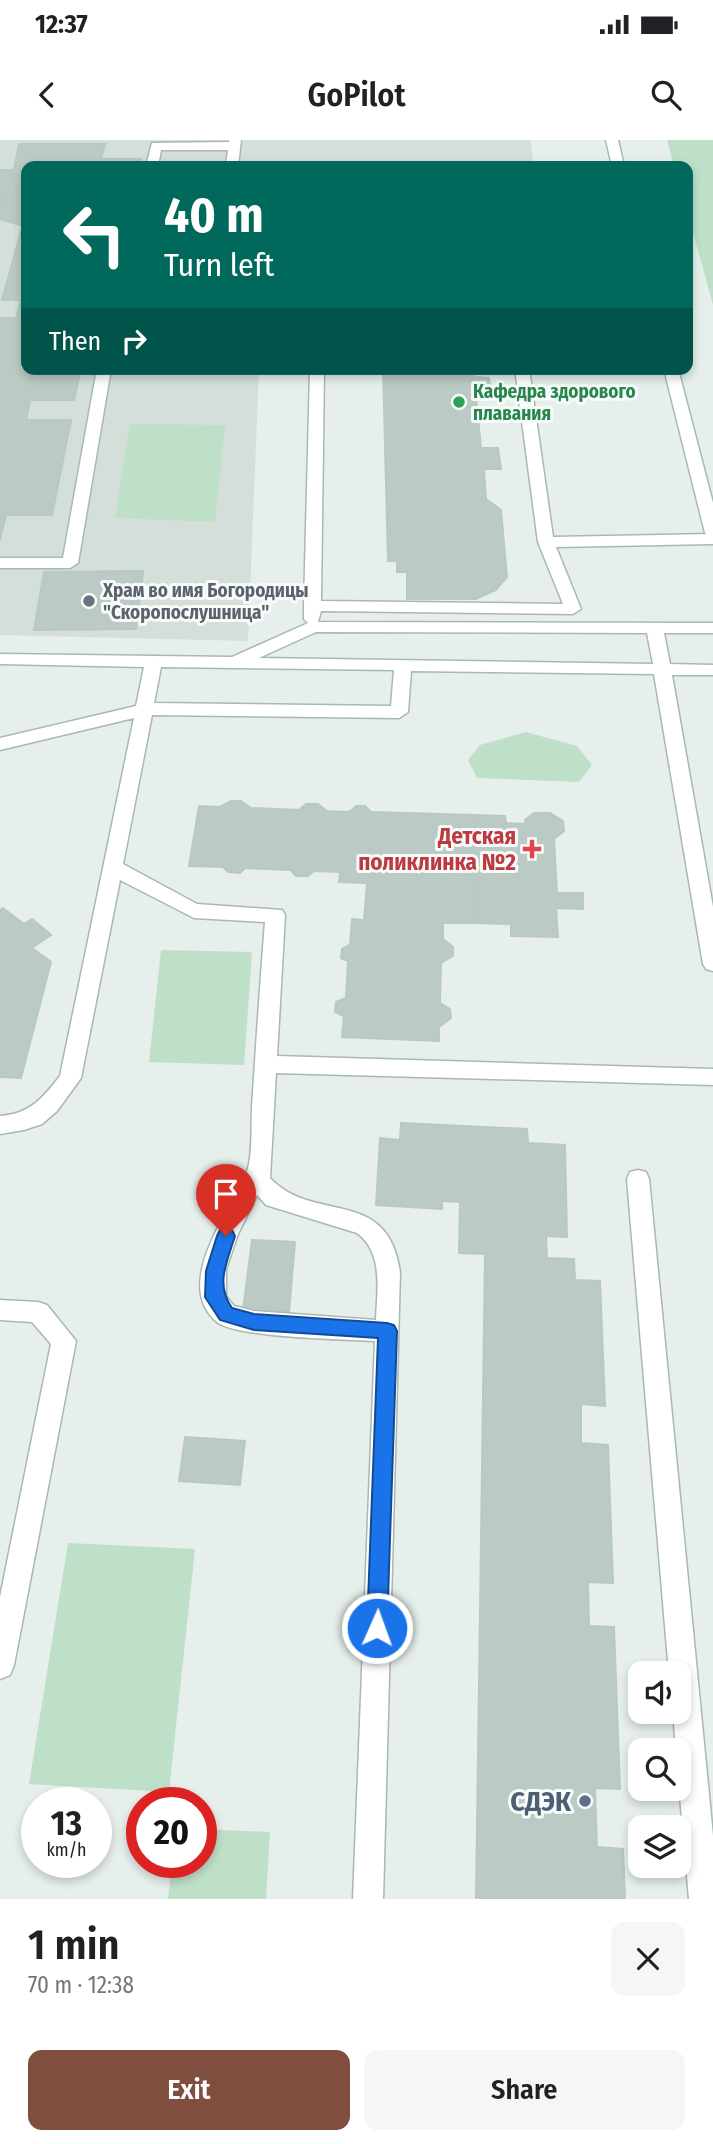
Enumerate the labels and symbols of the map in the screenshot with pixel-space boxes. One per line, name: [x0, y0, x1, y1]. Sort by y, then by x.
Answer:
place label: Кафедра здорового плавания: [473, 380, 636, 425]
marker: Кафедра здорового плавания: [451, 394, 467, 410]
place label: Храм во имя Богородицы "Скоропослушница": [102, 579, 308, 624]
marker: Храм во имя Богородицы "Скоропослушница": [81, 593, 97, 609]
place label: Детская поликлинка №2: [358, 822, 516, 876]
marker: Детская поликлинка №2: [522, 839, 542, 859]
pin: [196, 1164, 256, 1236]
position arrow: [340, 1591, 414, 1665]
place label: СДЭК: [510, 1785, 572, 1818]
speed limit sign: 20: [126, 1787, 217, 1878]
marker: СДЭК: [577, 1793, 593, 1809]

